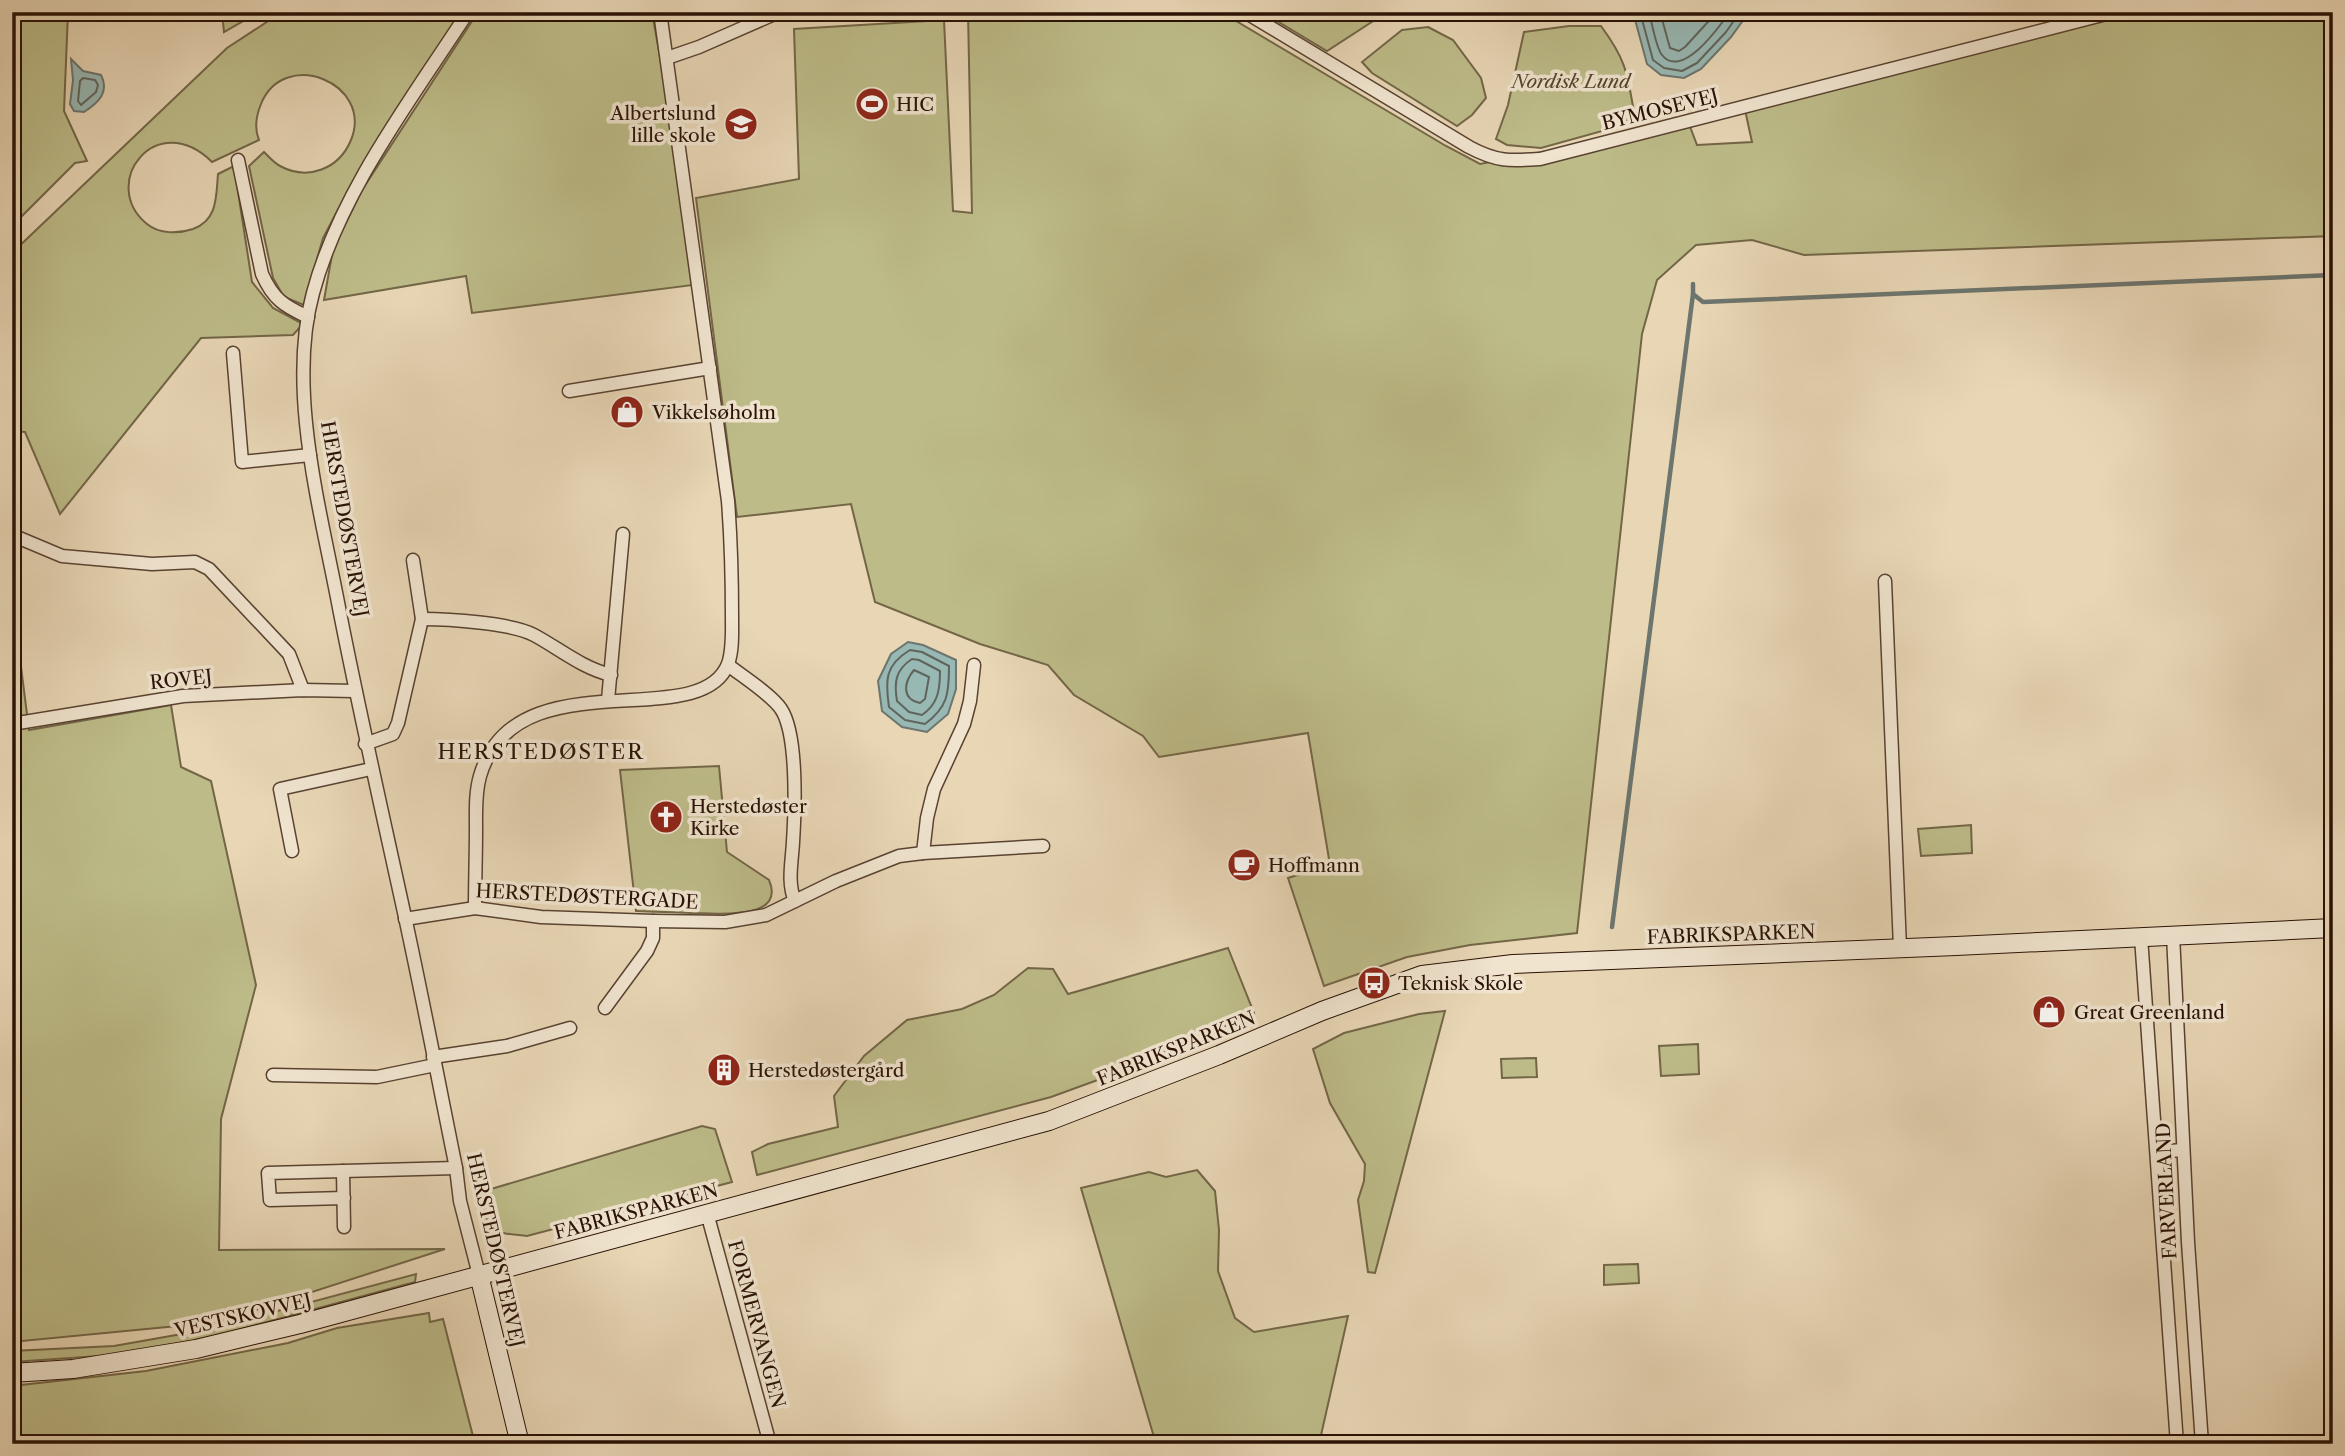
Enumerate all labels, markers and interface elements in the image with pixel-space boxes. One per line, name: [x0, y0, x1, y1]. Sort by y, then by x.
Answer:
park label: Nordisk Lund: [1510, 70, 1632, 93]
street label: BYMOSEVEJ: [1600, 84, 1721, 135]
sports icon: HIC: [853, 85, 891, 123]
place label: HIC: [896, 93, 934, 116]
place label: Albertslund lille skole: [609, 102, 716, 147]
school or university icon: Albertslund lille skole: [722, 105, 760, 143]
shop icon: Vikkelsøholm: [608, 393, 646, 431]
place label: Vikkelsøholm: [651, 401, 776, 424]
street label: HERSTEDØSTERVEJ: [316, 419, 373, 619]
street label: ROVEJ: [149, 665, 213, 694]
district label: HERSTEDØSTER: [437, 739, 645, 764]
place label: Herstedøster Kirke: [690, 795, 807, 840]
church icon: Herstedøster Kirke: [647, 798, 685, 836]
cafe icon: Hoffmann: [1225, 846, 1263, 884]
place label: Hoffmann: [1268, 854, 1360, 877]
street label: HERSTEDØSTERGADE: [475, 879, 699, 914]
street label: FABRIKSPARKEN: [1646, 920, 1816, 949]
bus stop icon: Teknisk Skole: [1355, 964, 1393, 1002]
place label: Teknisk Skole: [1398, 972, 1523, 995]
shop icon: Great Greenland: [2030, 993, 2068, 1031]
place label: Great Greenland: [2074, 1001, 2225, 1024]
street label: FABRIKSPARKEN: [1094, 1006, 1259, 1091]
building icon: Herstedøstergård: [705, 1051, 743, 1089]
place label: Herstedøstergård: [748, 1059, 905, 1082]
street label: FARVERLAND: [2151, 1122, 2182, 1260]
street label: HERSTEDØSTERVEJ: [462, 1151, 529, 1350]
street label: FABRIKSPARKEN: [552, 1179, 721, 1244]
street label: FORMERVANGEN: [723, 1238, 790, 1411]
street label: VESTSKOVVEJ: [171, 1289, 314, 1343]

